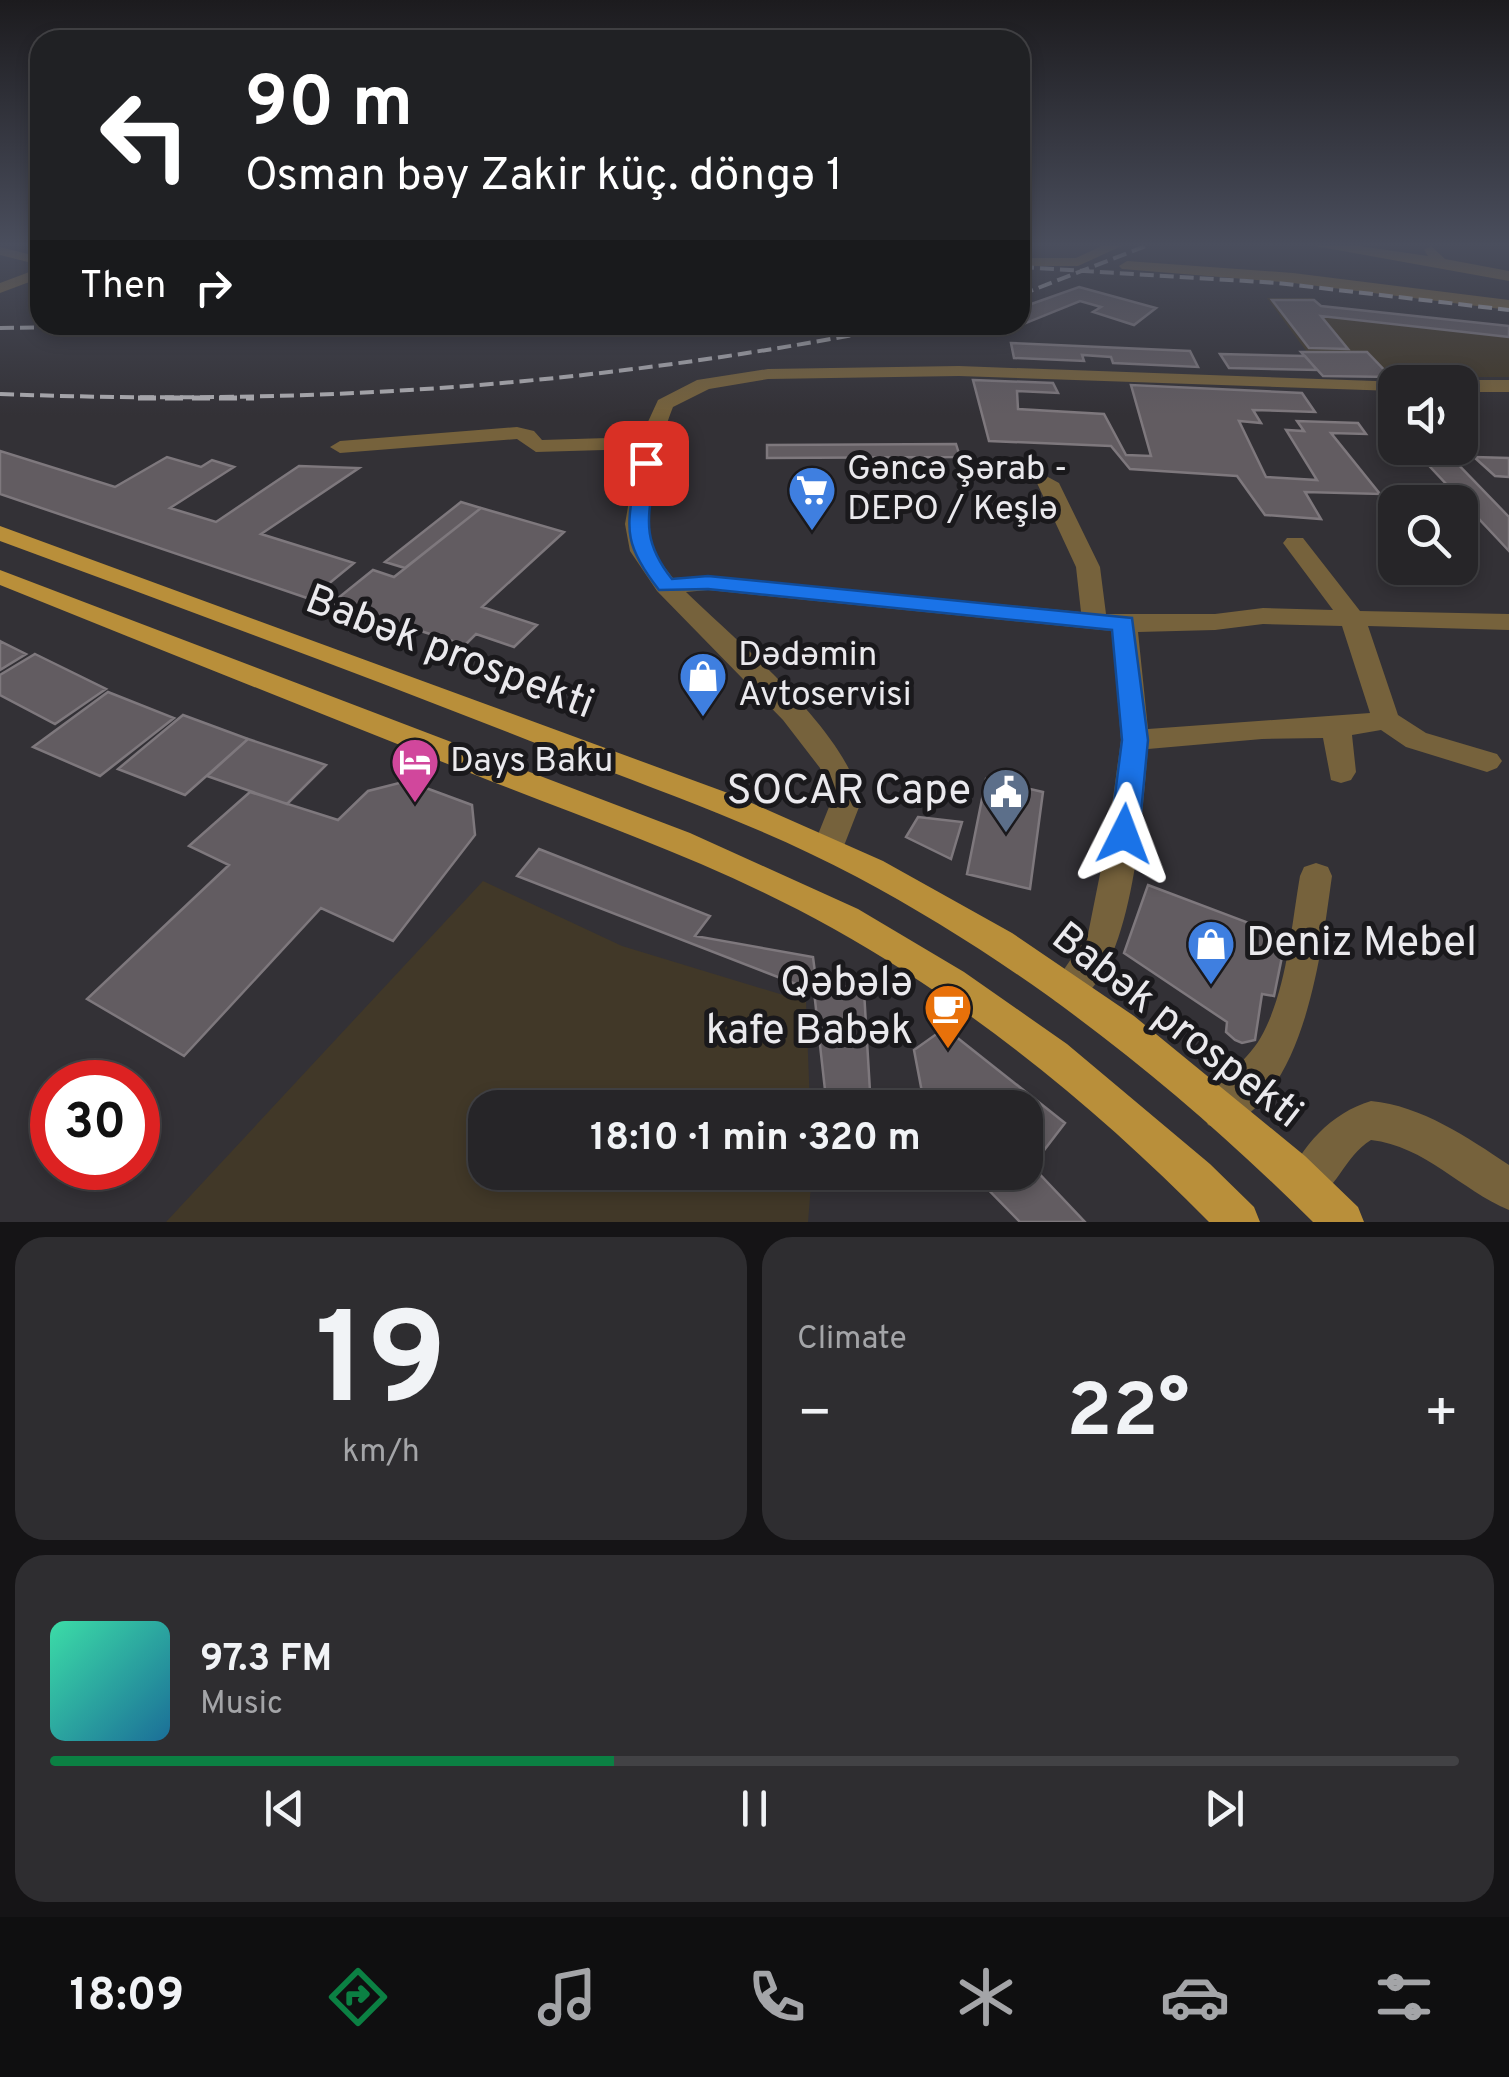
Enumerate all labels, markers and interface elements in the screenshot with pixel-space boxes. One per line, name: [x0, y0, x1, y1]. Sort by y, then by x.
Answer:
text: 90 m: [245, 62, 413, 151]
icon: left: [80, 70, 210, 200]
text: Osman bəy Zakir küç. döngə 1: [245, 149, 843, 206]
icon: right: [186, 260, 241, 315]
text: Then: [80, 263, 166, 312]
map controls: [1378, 365, 1478, 585]
button: sound: [1378, 365, 1478, 465]
pin: [604, 421, 689, 506]
icon: arrive: [619, 436, 674, 491]
place label: Gəncə Şərab - DEPO / Keşlə: [847, 448, 1068, 532]
supermarket icon: Gəncə Şərab - DEPO / Keşlə: [786, 464, 838, 532]
button: search: [1378, 485, 1478, 585]
street label: Babək prospekti: [297, 575, 601, 733]
place label: Dədəmin Avtoservisi: [738, 634, 912, 718]
shop icon: Dədəmin Avtoservisi: [677, 650, 729, 718]
hotel icon: Days Baku: [389, 736, 441, 804]
place label: Days Baku: [450, 740, 613, 784]
place label: SOCAR Cape: [727, 766, 971, 819]
public building icon: SOCAR Cape: [980, 766, 1032, 834]
position arrow: [1072, 782, 1176, 886]
street label: Babək prospekti: [1040, 912, 1312, 1142]
shop icon: Deniz Mebel: [1185, 918, 1237, 986]
place label: Deniz Mebel: [1246, 918, 1477, 971]
place label: Qəbələ kafe Babək: [706, 958, 913, 1059]
cafe icon: Qəbələ kafe Babək: [922, 982, 974, 1050]
speed limit sign: 30: [30, 1060, 160, 1190]
text: 18:10 · 1 min · 320 m: [590, 1115, 921, 1164]
text: 19: [315, 1285, 447, 1450]
text: Climate: [797, 1320, 907, 1360]
text: 22°: [1067, 1368, 1189, 1463]
text: −: [797, 1381, 832, 1451]
text: +: [1424, 1381, 1459, 1451]
text: km/h: [342, 1433, 420, 1473]
text: 97.3 FM: [200, 1636, 332, 1685]
text: Music: [200, 1685, 283, 1725]
icon: previous: [257, 1781, 312, 1836]
icon: pause: [727, 1781, 782, 1836]
icon: next: [1197, 1781, 1252, 1836]
icon: directions: [323, 1962, 393, 2032]
icon: music: [532, 1962, 602, 2032]
icon: phone: [742, 1962, 812, 2032]
icon: climate: [951, 1962, 1021, 2032]
icon: car: [1160, 1962, 1230, 2032]
icon: filters: [1369, 1962, 1439, 2032]
text: 18:09: [70, 1969, 184, 2026]

